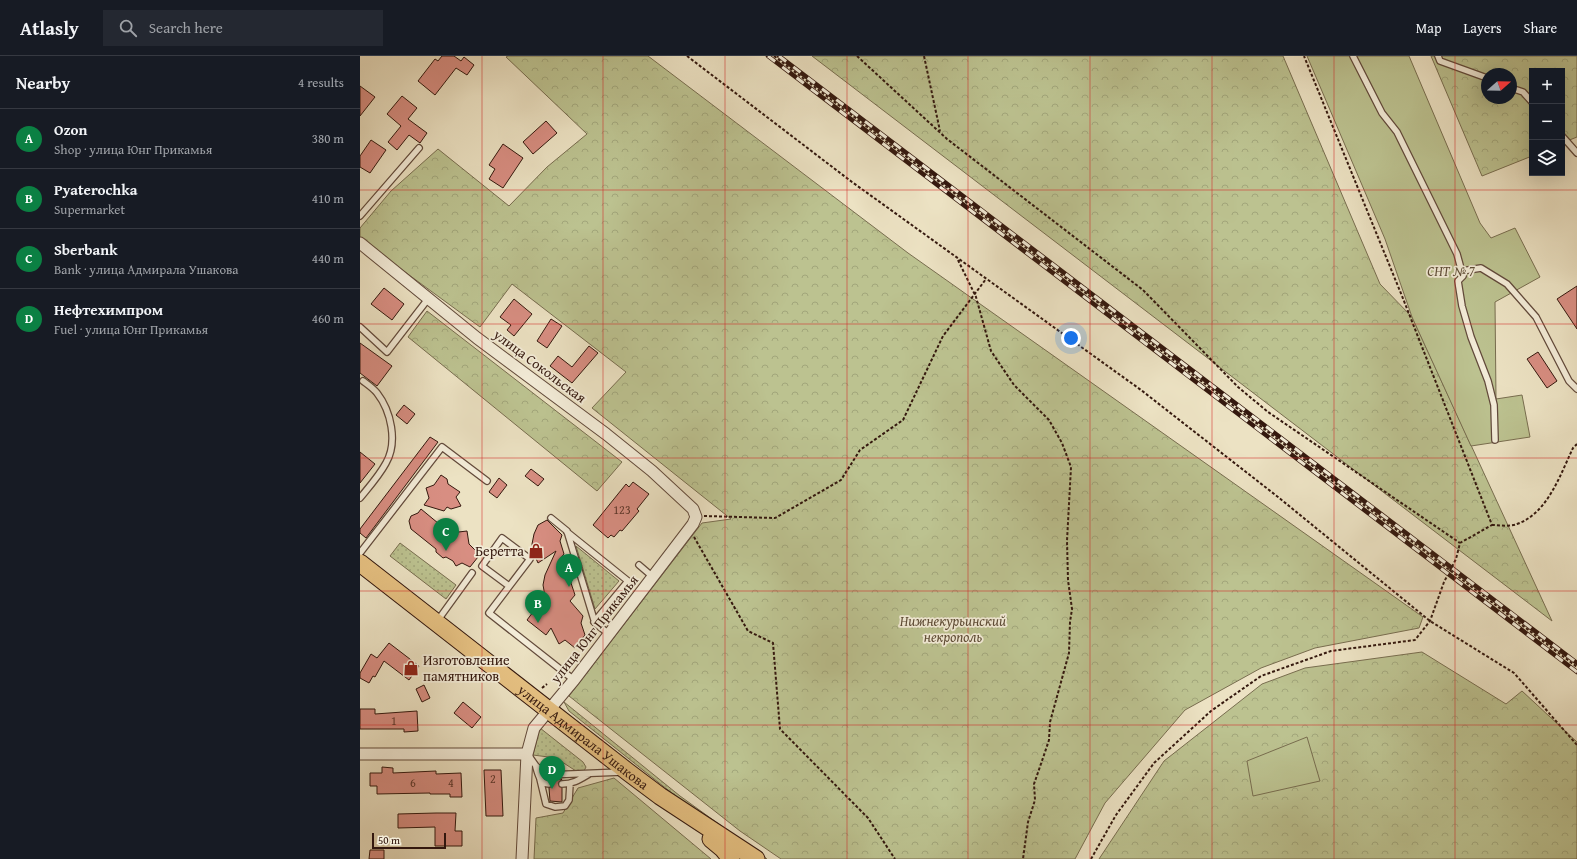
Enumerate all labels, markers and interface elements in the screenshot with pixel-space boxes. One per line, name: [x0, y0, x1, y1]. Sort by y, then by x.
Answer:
search box: [103, 10, 383, 46]
text: Atlasly: [20, 14, 79, 42]
icon: search: [117, 17, 139, 39]
text: Search here: [149, 17, 223, 38]
text: Map: [1416, 18, 1442, 38]
text: Layers: [1464, 18, 1502, 38]
text: Share: [1524, 18, 1557, 38]
north arrow: [1481, 68, 1517, 104]
map controls: [1529, 68, 1565, 176]
button: +: [1529, 68, 1565, 104]
text: Nearby: [16, 70, 70, 95]
text: 4 results: [298, 73, 344, 92]
button: −: [1529, 104, 1565, 140]
text: Ozon: [54, 119, 87, 140]
text: A: [25, 129, 33, 148]
text: 380 m: [312, 129, 344, 148]
text: Shop · улица Юнг Прикамья: [54, 140, 212, 159]
button: layers: [1529, 140, 1565, 176]
text: Pyaterochka: [54, 179, 137, 200]
text: B: [25, 189, 33, 208]
text: 410 m: [312, 189, 344, 208]
text: Supermarket: [54, 200, 125, 219]
text: Sberbank: [54, 239, 118, 260]
text: C: [25, 249, 33, 268]
text: 440 m: [312, 249, 344, 268]
text: Bank · улица Адмирала Ушакова: [54, 260, 239, 279]
park label: СНТ № 7: [1427, 261, 1476, 281]
text: Нефтехимпром: [54, 299, 163, 320]
text: D: [25, 309, 33, 328]
text: 460 m: [312, 309, 344, 328]
text: Fuel · улица Юнг Прикамья: [54, 320, 208, 339]
street label: улица Сокольская: [489, 324, 591, 408]
your location: [1061, 328, 1081, 348]
house number: 123: [613, 501, 631, 518]
pin: C: [433, 518, 459, 551]
place label: Беретта: [475, 541, 524, 561]
shop icon: Беретта: [527, 542, 545, 560]
pin: A: [556, 554, 582, 587]
street label: улица Юнг Прикамья: [545, 571, 643, 688]
pin: B: [525, 590, 551, 623]
park label: Нижнекурьинский некрополь: [900, 611, 1006, 647]
place label: Изготовление памятников: [423, 650, 510, 686]
shop icon: Изготовление памятников: [402, 659, 420, 677]
street label: улица Адмирала Ушакова: [513, 679, 653, 794]
house number: 1: [391, 712, 397, 729]
pin: D: [539, 756, 565, 789]
house number: 2: [490, 770, 496, 787]
house number: 6: [410, 774, 416, 791]
house number: 4: [448, 774, 454, 791]
scale bar: [372, 831, 446, 850]
text: 50 m: [378, 832, 400, 848]

